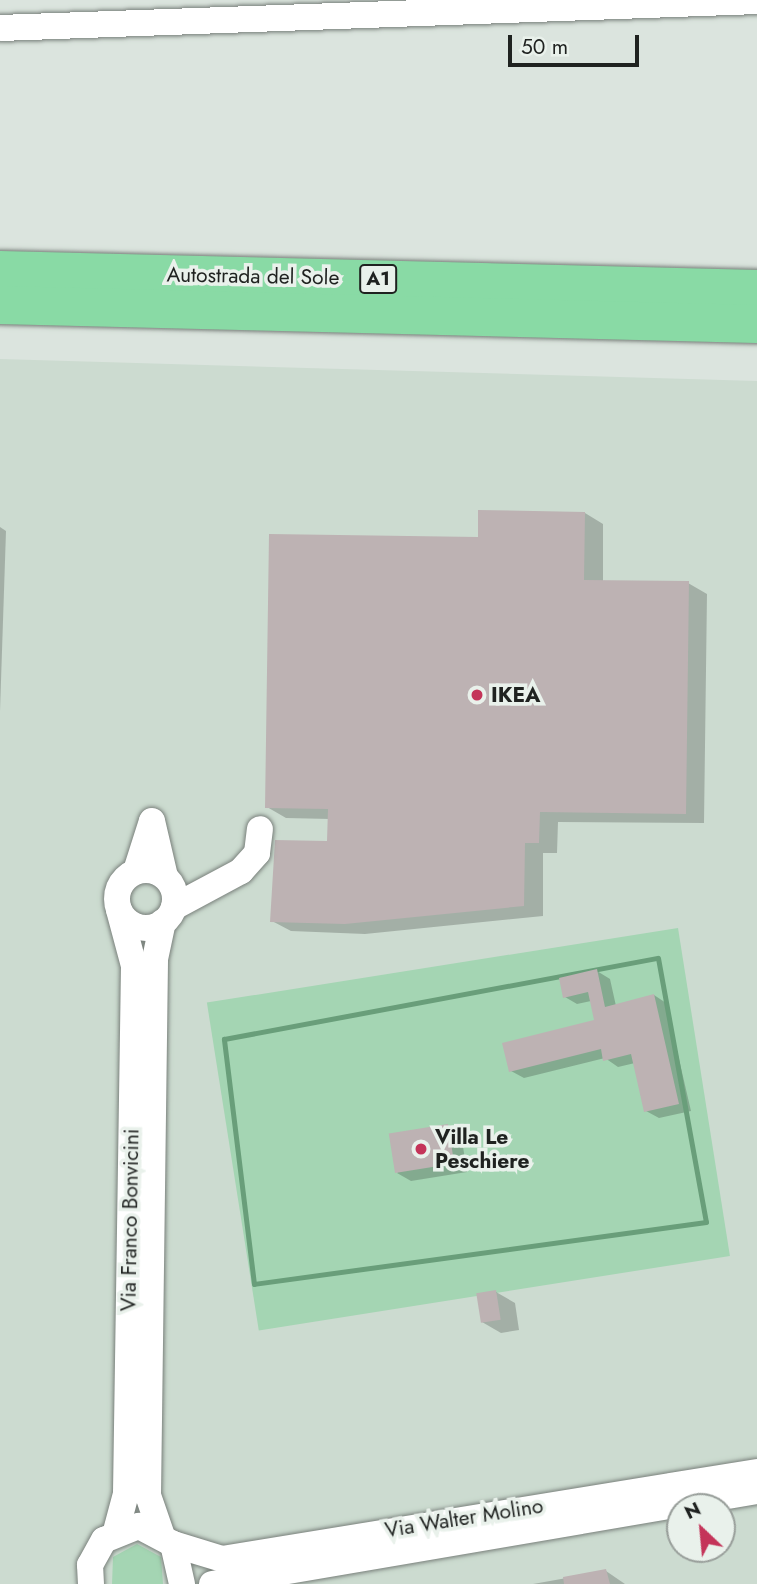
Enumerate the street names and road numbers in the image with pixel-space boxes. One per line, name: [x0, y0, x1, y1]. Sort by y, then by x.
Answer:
street label: Autostrada del Sole: [166, 262, 340, 290]
road number: A1: [359, 264, 397, 294]
street label: Via Franco Bonvicini: [116, 1128, 144, 1312]
street label: Via Walter Molino: [383, 1493, 545, 1543]

